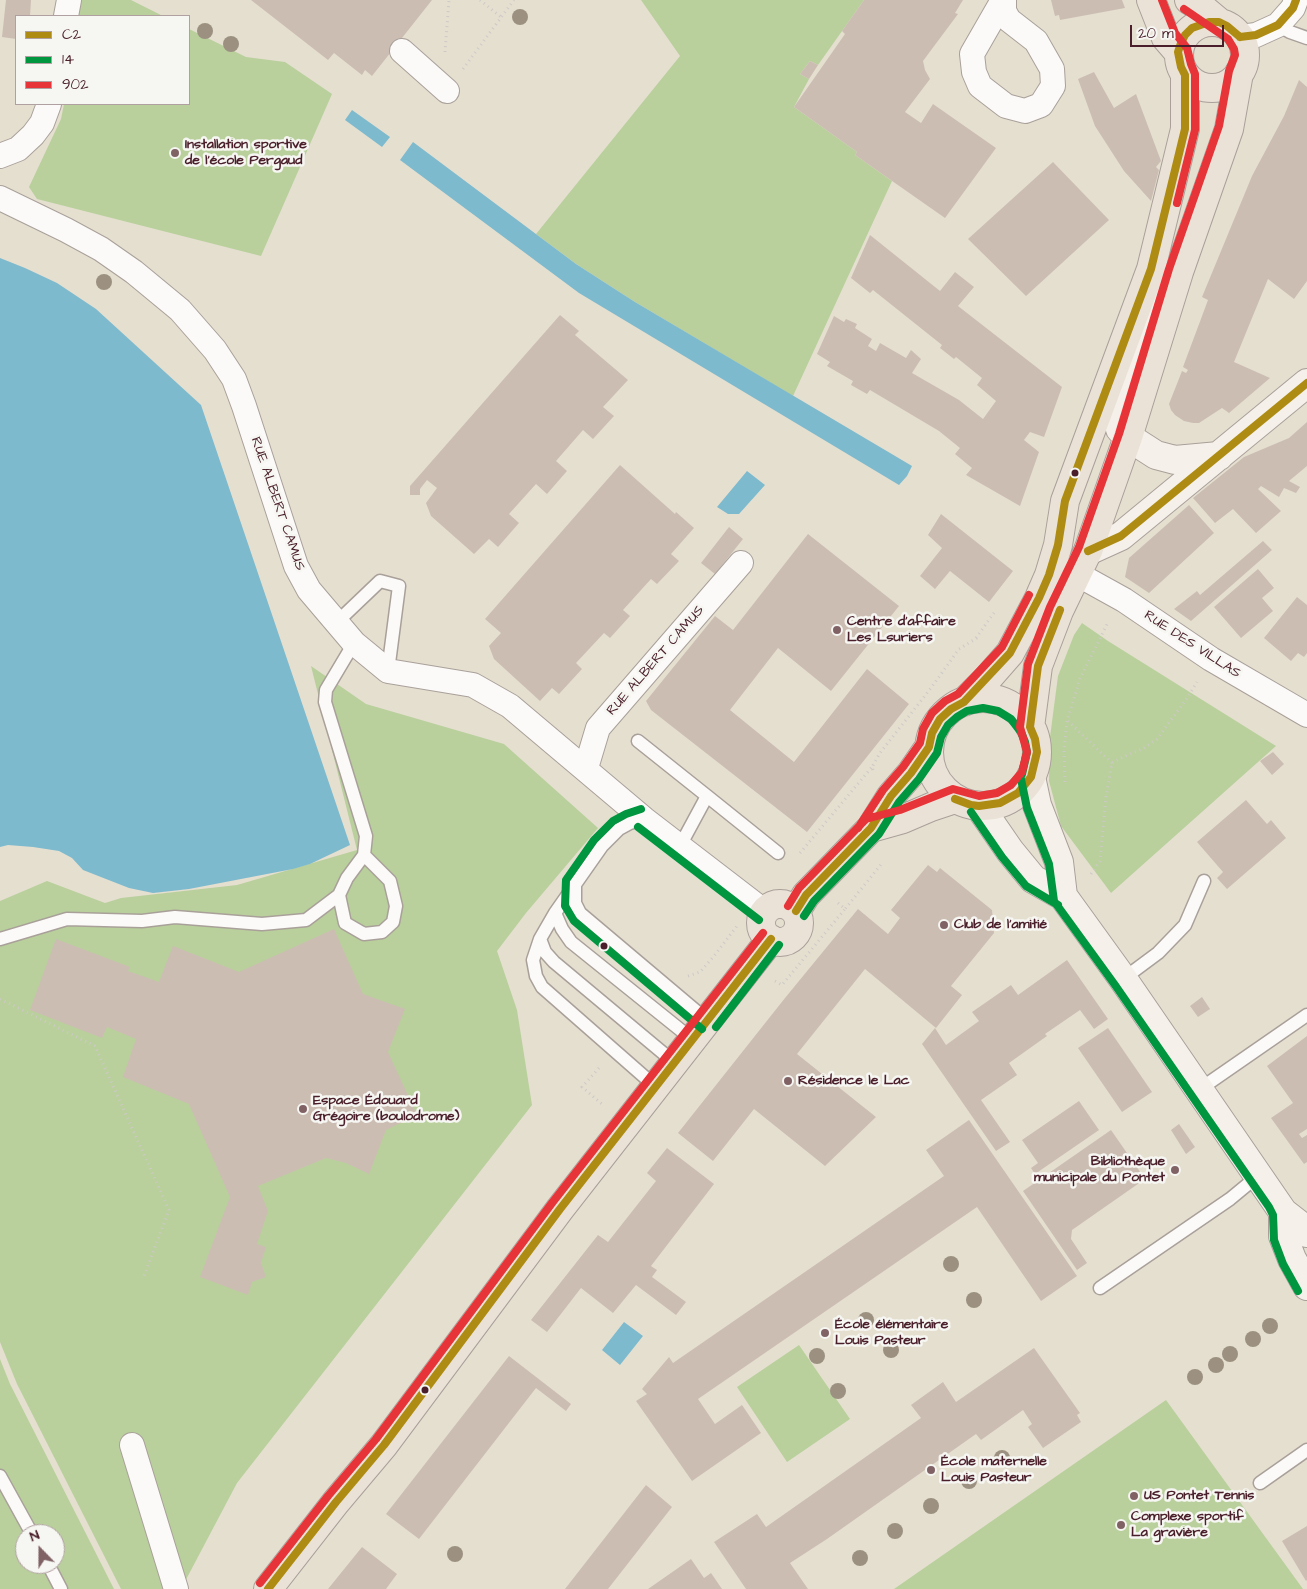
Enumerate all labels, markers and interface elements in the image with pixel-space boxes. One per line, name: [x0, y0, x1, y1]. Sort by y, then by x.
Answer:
legend: [15, 15, 190, 105]
scale bar: [1132, 15, 1226, 47]
text: 20 m: [1138, 23, 1174, 44]
text: C2: [62, 24, 81, 45]
text: 14: [62, 49, 74, 70]
text: 902: [62, 74, 89, 95]
place label: Installation sportive de l'école Pergaud: [185, 137, 307, 170]
marker: Installation sportive de l'école Pergaud: [169, 147, 181, 159]
street label: RUE ALBERT CAMUS: [246, 435, 308, 573]
unlabelled marker: [1070, 468, 1080, 478]
street label: RUE ALBERT CAMUS: [604, 603, 708, 719]
street label: RUE DES VILLAS: [1140, 607, 1244, 683]
place label: Centre d’affaire Les Lsuriers: [847, 614, 956, 646]
marker: Centre d’affaire Les Lsuriers: [831, 624, 843, 636]
place label: Club de l'amitié: [954, 917, 1047, 933]
marker: Club de l'amitié: [938, 919, 950, 931]
unlabelled marker: [599, 941, 609, 951]
place label: Résidence le Lac: [798, 1073, 910, 1089]
marker: Résidence le Lac: [782, 1075, 794, 1087]
place label: Espace Édouard Grégoire (boulodrome): [313, 1093, 459, 1126]
marker: Espace Édouard Grégoire (boulodrome): [297, 1103, 309, 1115]
place label: Bibliothèque municipale du Pontet: [1034, 1154, 1165, 1186]
marker: Bibliothèque municipale du Pontet: [1169, 1164, 1181, 1176]
place label: École élémentaire Louis Pasteur: [835, 1317, 948, 1350]
marker: École élémentaire Louis Pasteur: [819, 1327, 831, 1339]
unlabelled marker: [420, 1385, 430, 1395]
place label: École maternelle Louis Pasteur: [941, 1454, 1047, 1486]
marker: École maternelle Louis Pasteur: [925, 1464, 937, 1476]
place label: US Pontet Tennis: [1144, 1488, 1254, 1504]
marker: US Pontet Tennis: [1128, 1490, 1140, 1502]
place label: Complexe sportif La gravière: [1131, 1509, 1244, 1541]
marker: Complexe sportif La gravière: [1115, 1519, 1127, 1531]
north arrow: [15, 1524, 65, 1574]
text: N: [27, 1525, 43, 1547]

